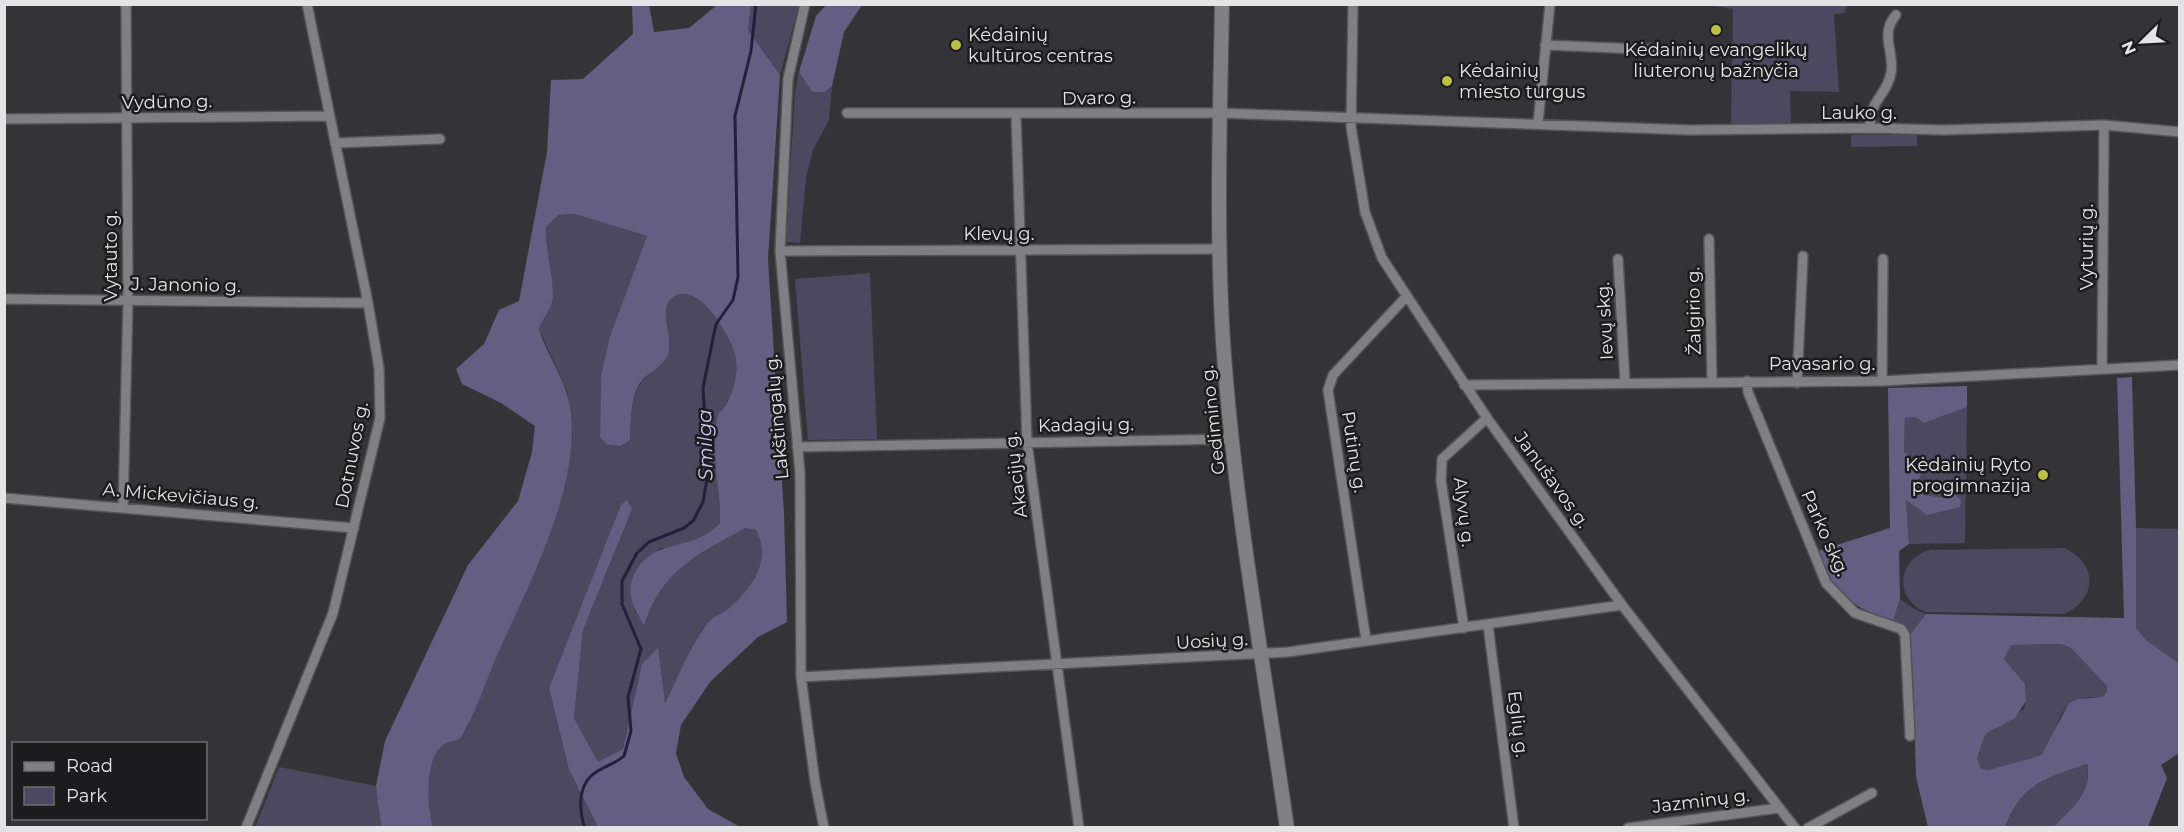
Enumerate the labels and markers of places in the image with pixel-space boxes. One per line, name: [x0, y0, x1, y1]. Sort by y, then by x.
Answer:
marker: Kėdainių evangelikų liuteronų bažnyčia: [1709, 23, 1723, 37]
place label: Kėdainių kultūros centras: [968, 24, 1113, 67]
marker: Kėdainių kultūros centras: [949, 38, 963, 52]
place label: Kėdainių evangelikų liuteronų bažnyčia: [1624, 39, 1808, 82]
place label: Kėdainių miesto turgus: [1459, 60, 1585, 103]
marker: Kėdainių miesto turgus: [1440, 74, 1454, 88]
place label: Kėdainių Ryto progimnazija: [1905, 454, 2031, 497]
marker: Kėdainių Ryto progimnazija: [2036, 468, 2050, 482]

